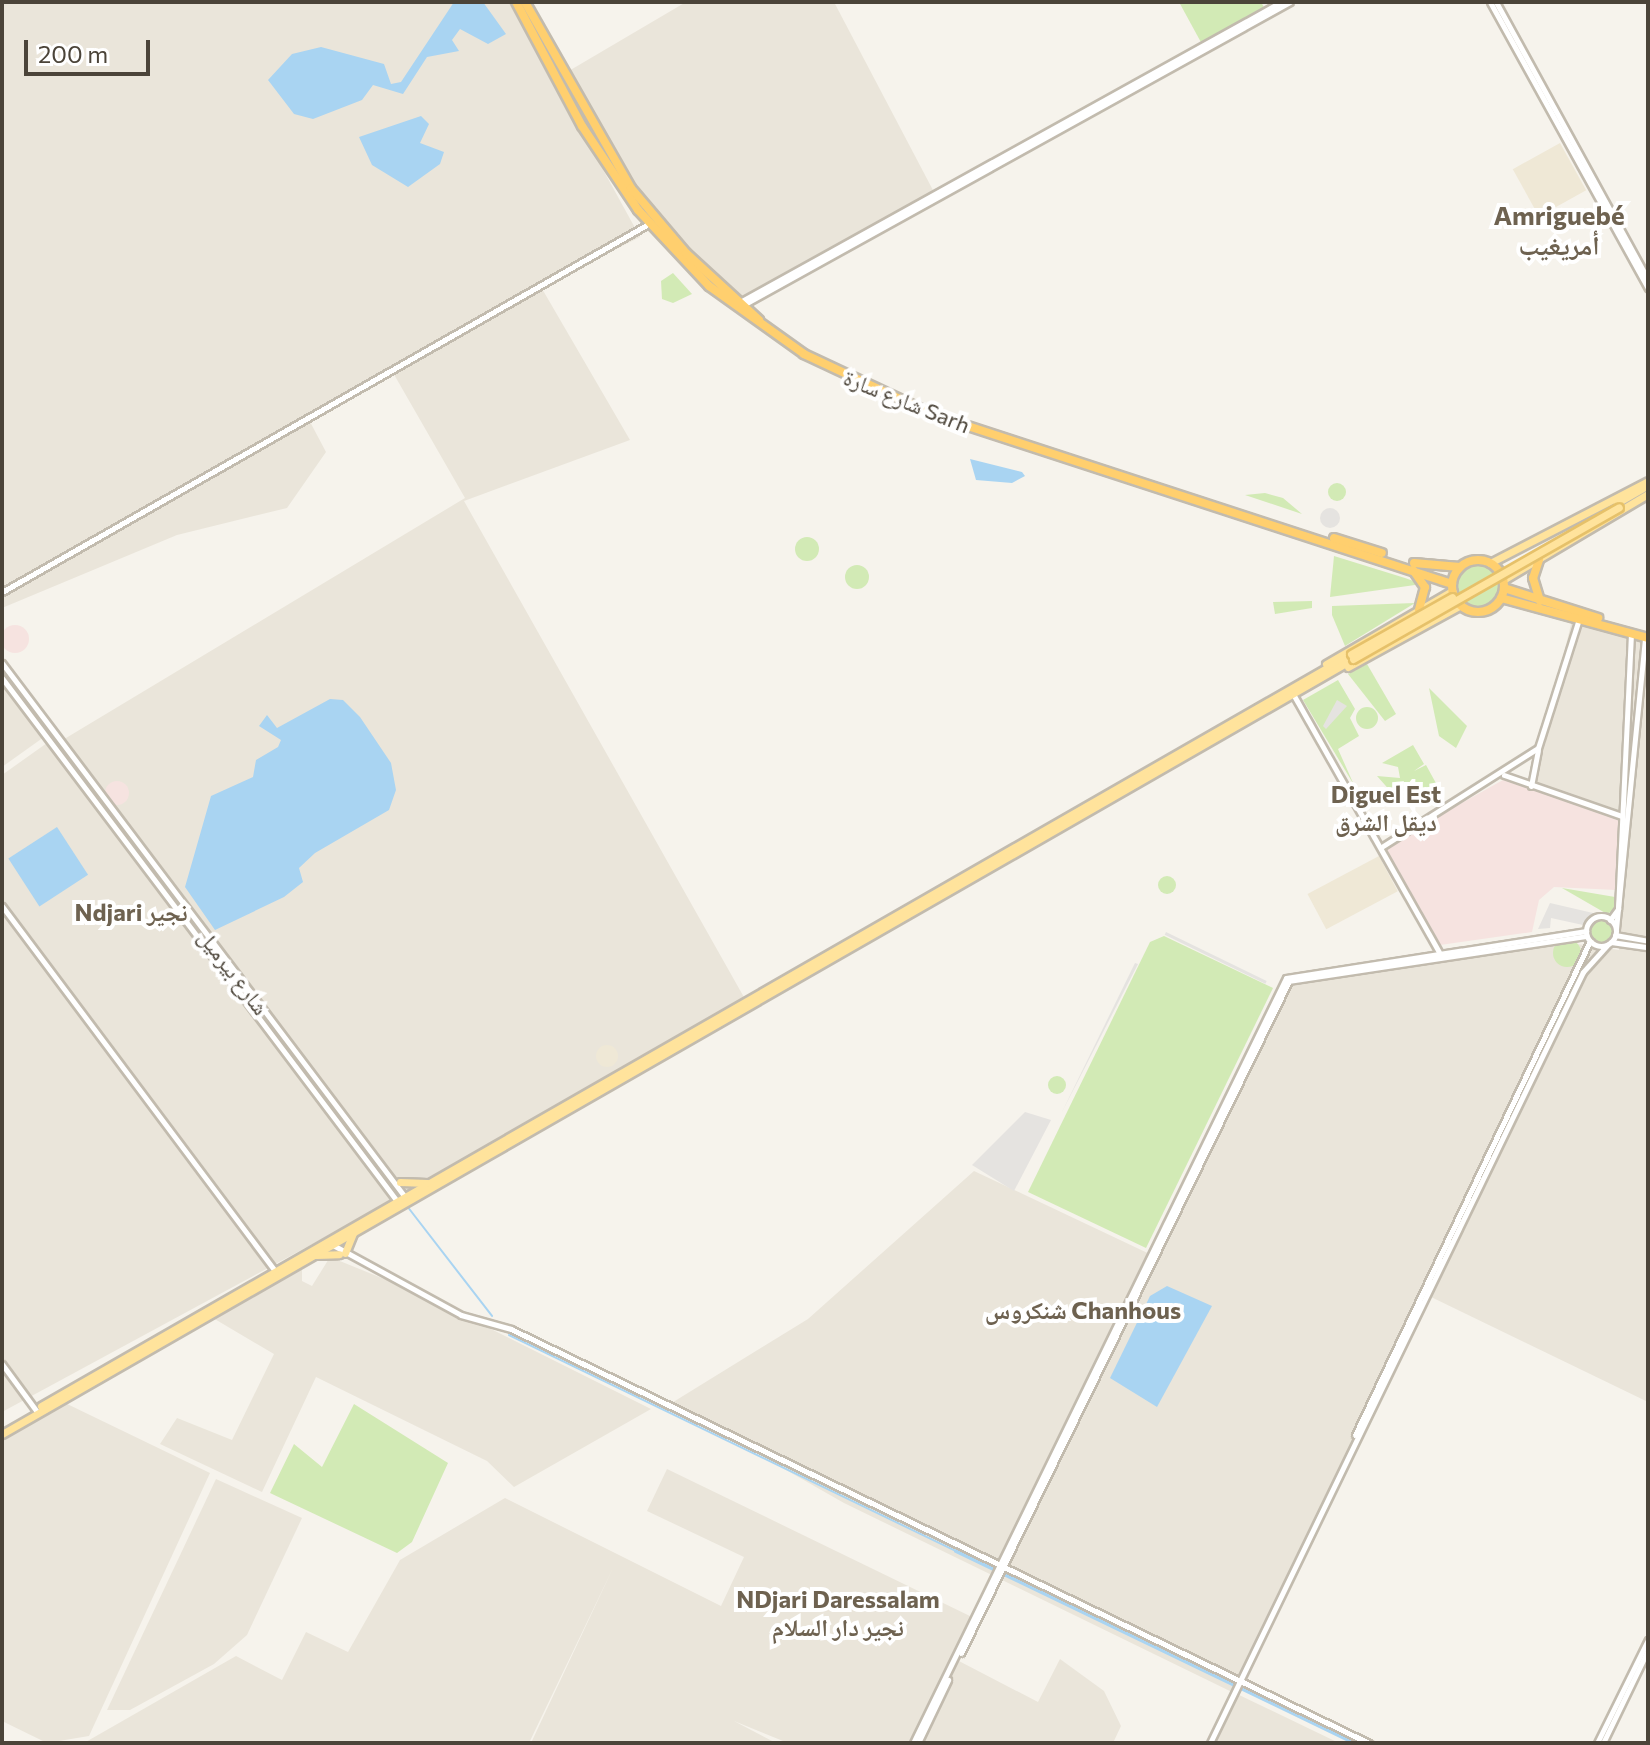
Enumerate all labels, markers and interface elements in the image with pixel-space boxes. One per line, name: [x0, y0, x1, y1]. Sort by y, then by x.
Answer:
scale bar: [28, 24, 154, 74]
text: 200 m: [38, 39, 108, 68]
district label: Amriguebé أمريغيب: [1493, 199, 1625, 260]
street label: شارع سارة Sarh: [840, 364, 974, 438]
district label: Diguel Est ديقل الشرق: [1331, 780, 1441, 836]
district label: Ndjari نجير: [74, 898, 188, 926]
street label: شارع بيرميل: [193, 924, 275, 1020]
district label: شنكروس Chanhous: [985, 1296, 1181, 1324]
district label: NDjari Daressalam نجير دار السلام: [736, 1585, 940, 1641]

